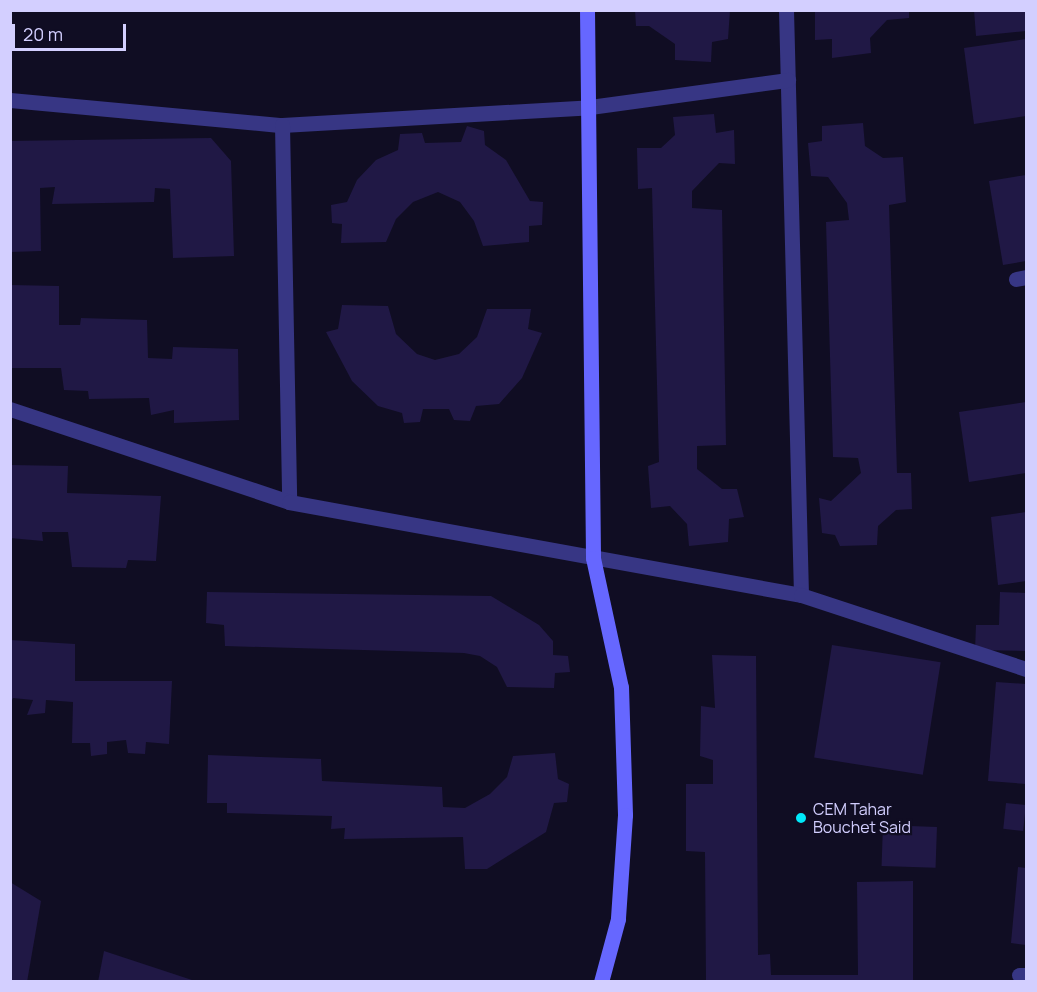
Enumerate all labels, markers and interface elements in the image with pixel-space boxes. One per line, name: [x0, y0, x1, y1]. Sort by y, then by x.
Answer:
scale bar: [15, 12, 129, 50]
text: 20 m: [23, 22, 63, 46]
place label: CEM Tahar Bouchet Said: [813, 799, 911, 837]
marker: CEM Tahar Bouchet Said: [794, 811, 808, 825]

